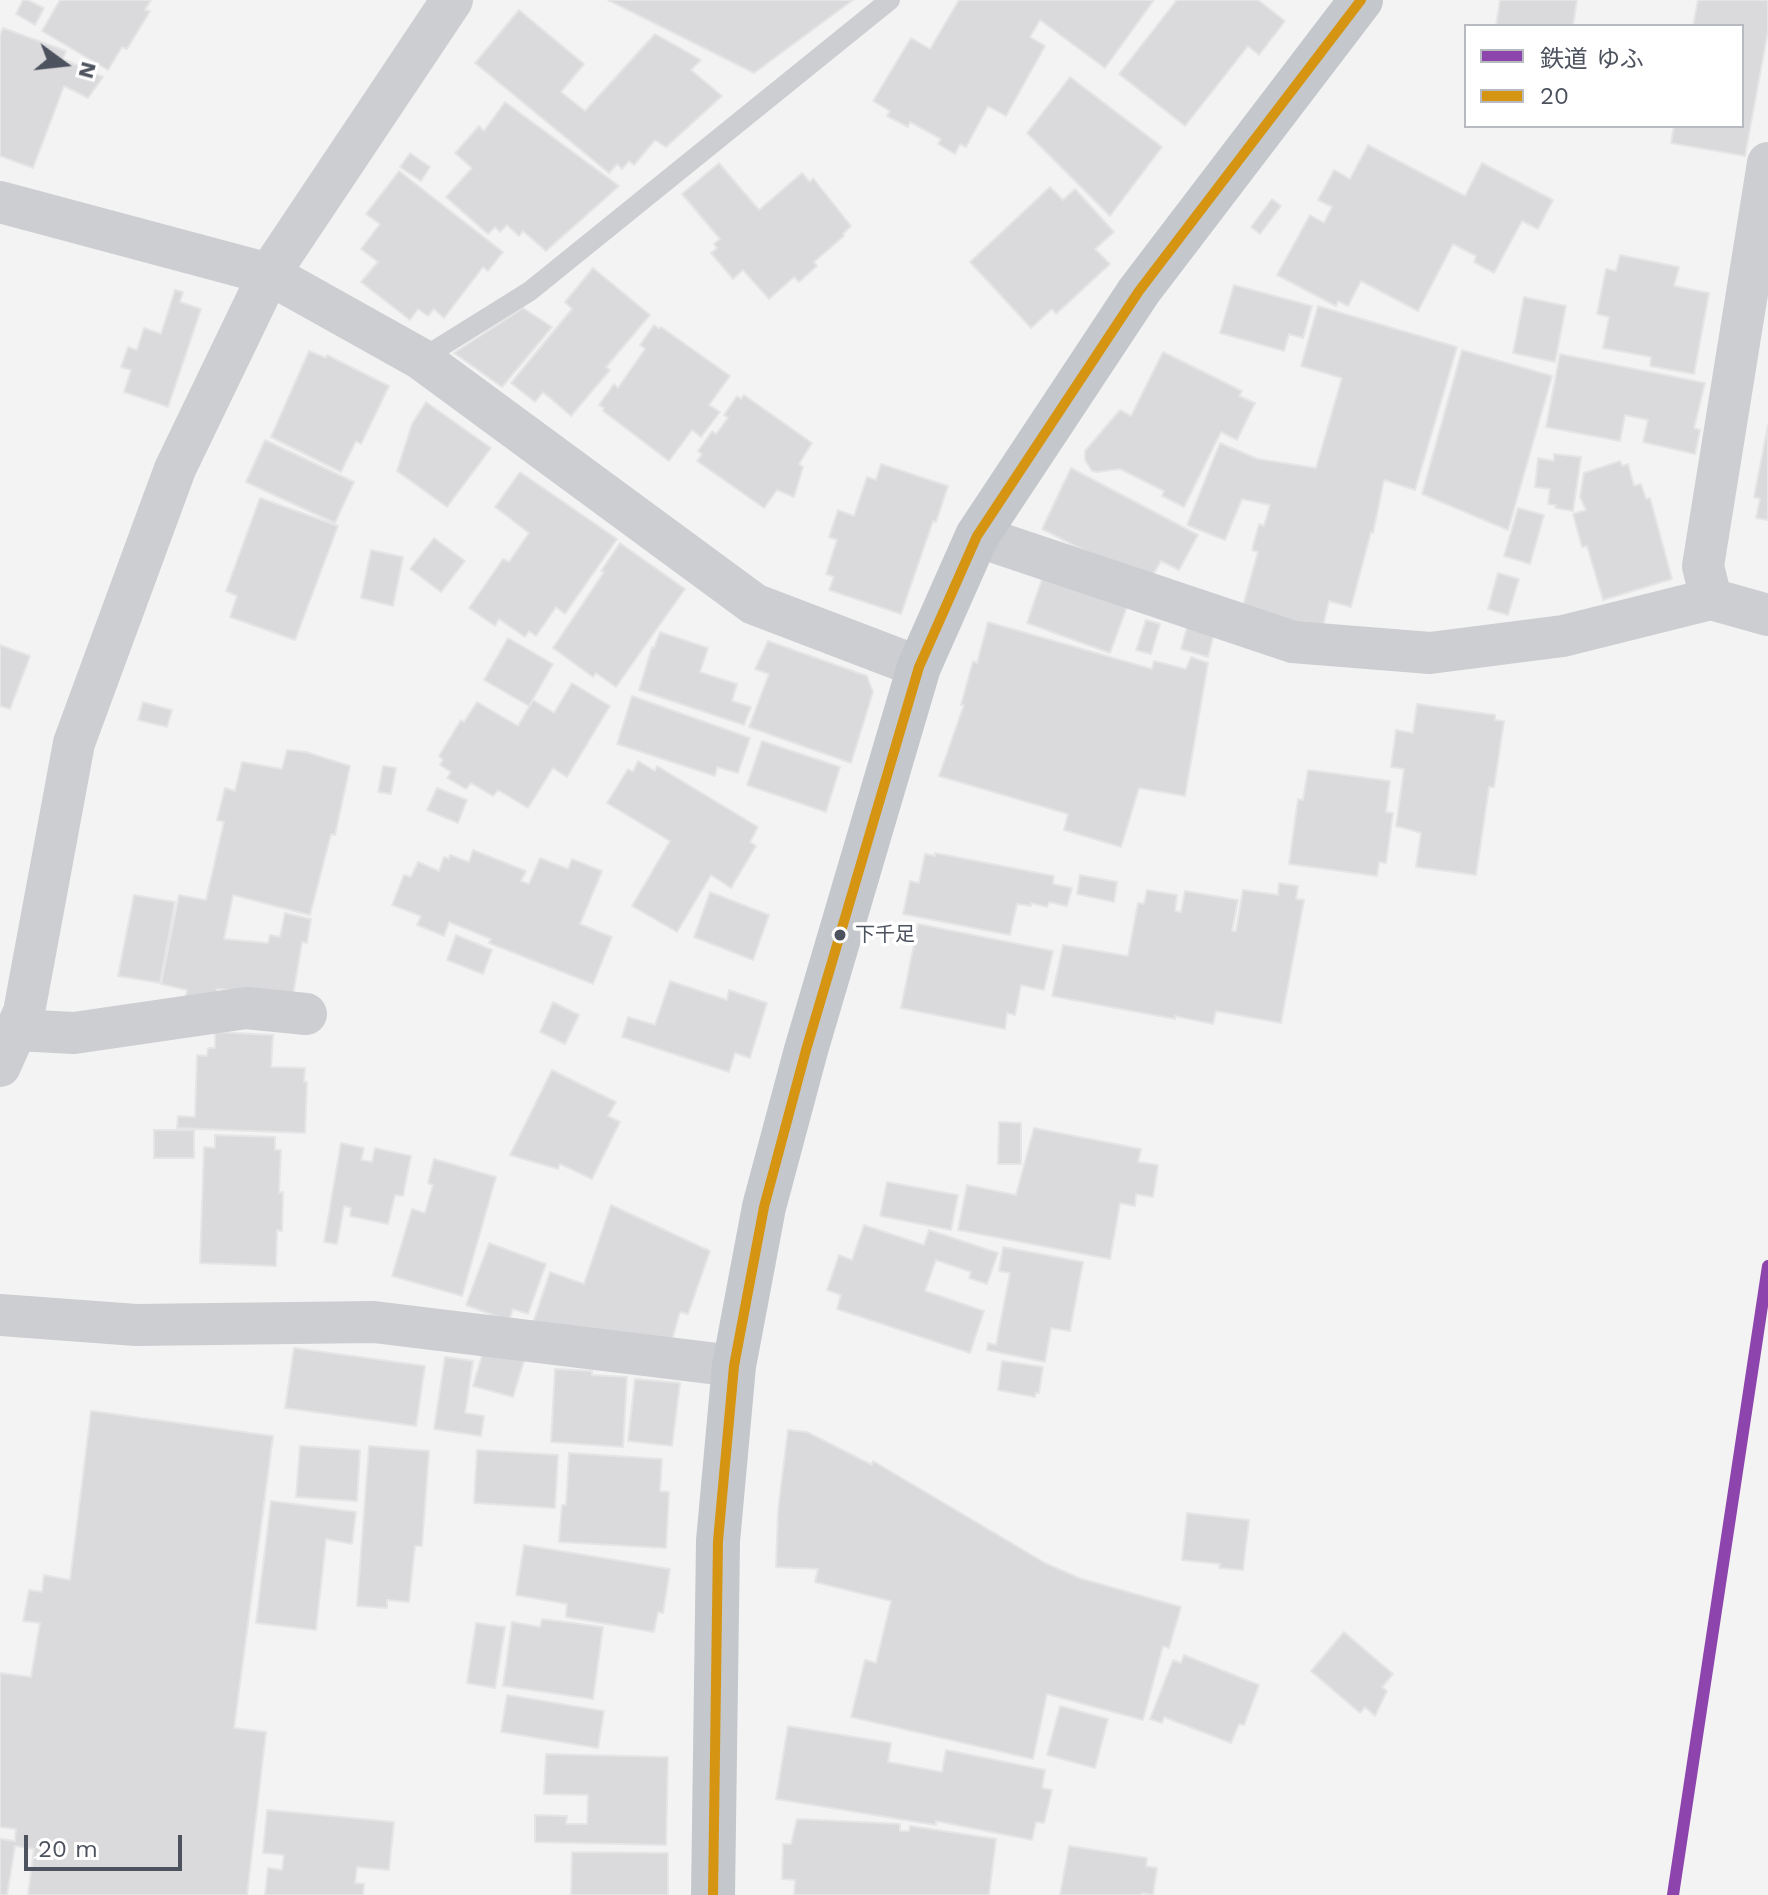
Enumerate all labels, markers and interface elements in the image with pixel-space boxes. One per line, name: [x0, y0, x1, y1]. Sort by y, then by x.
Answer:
north arrow: [24, 24, 104, 104]
legend: [1464, 24, 1744, 128]
text: 鉄道 ゆふ: [1540, 45, 1644, 73]
text: N: [73, 59, 102, 81]
text: 20: [1540, 82, 1569, 110]
place label: 下千足: [855, 923, 915, 947]
marker: 下千足: [832, 927, 848, 943]
scale bar: [28, 1819, 186, 1869]
text: 20 m: [38, 1835, 98, 1863]

